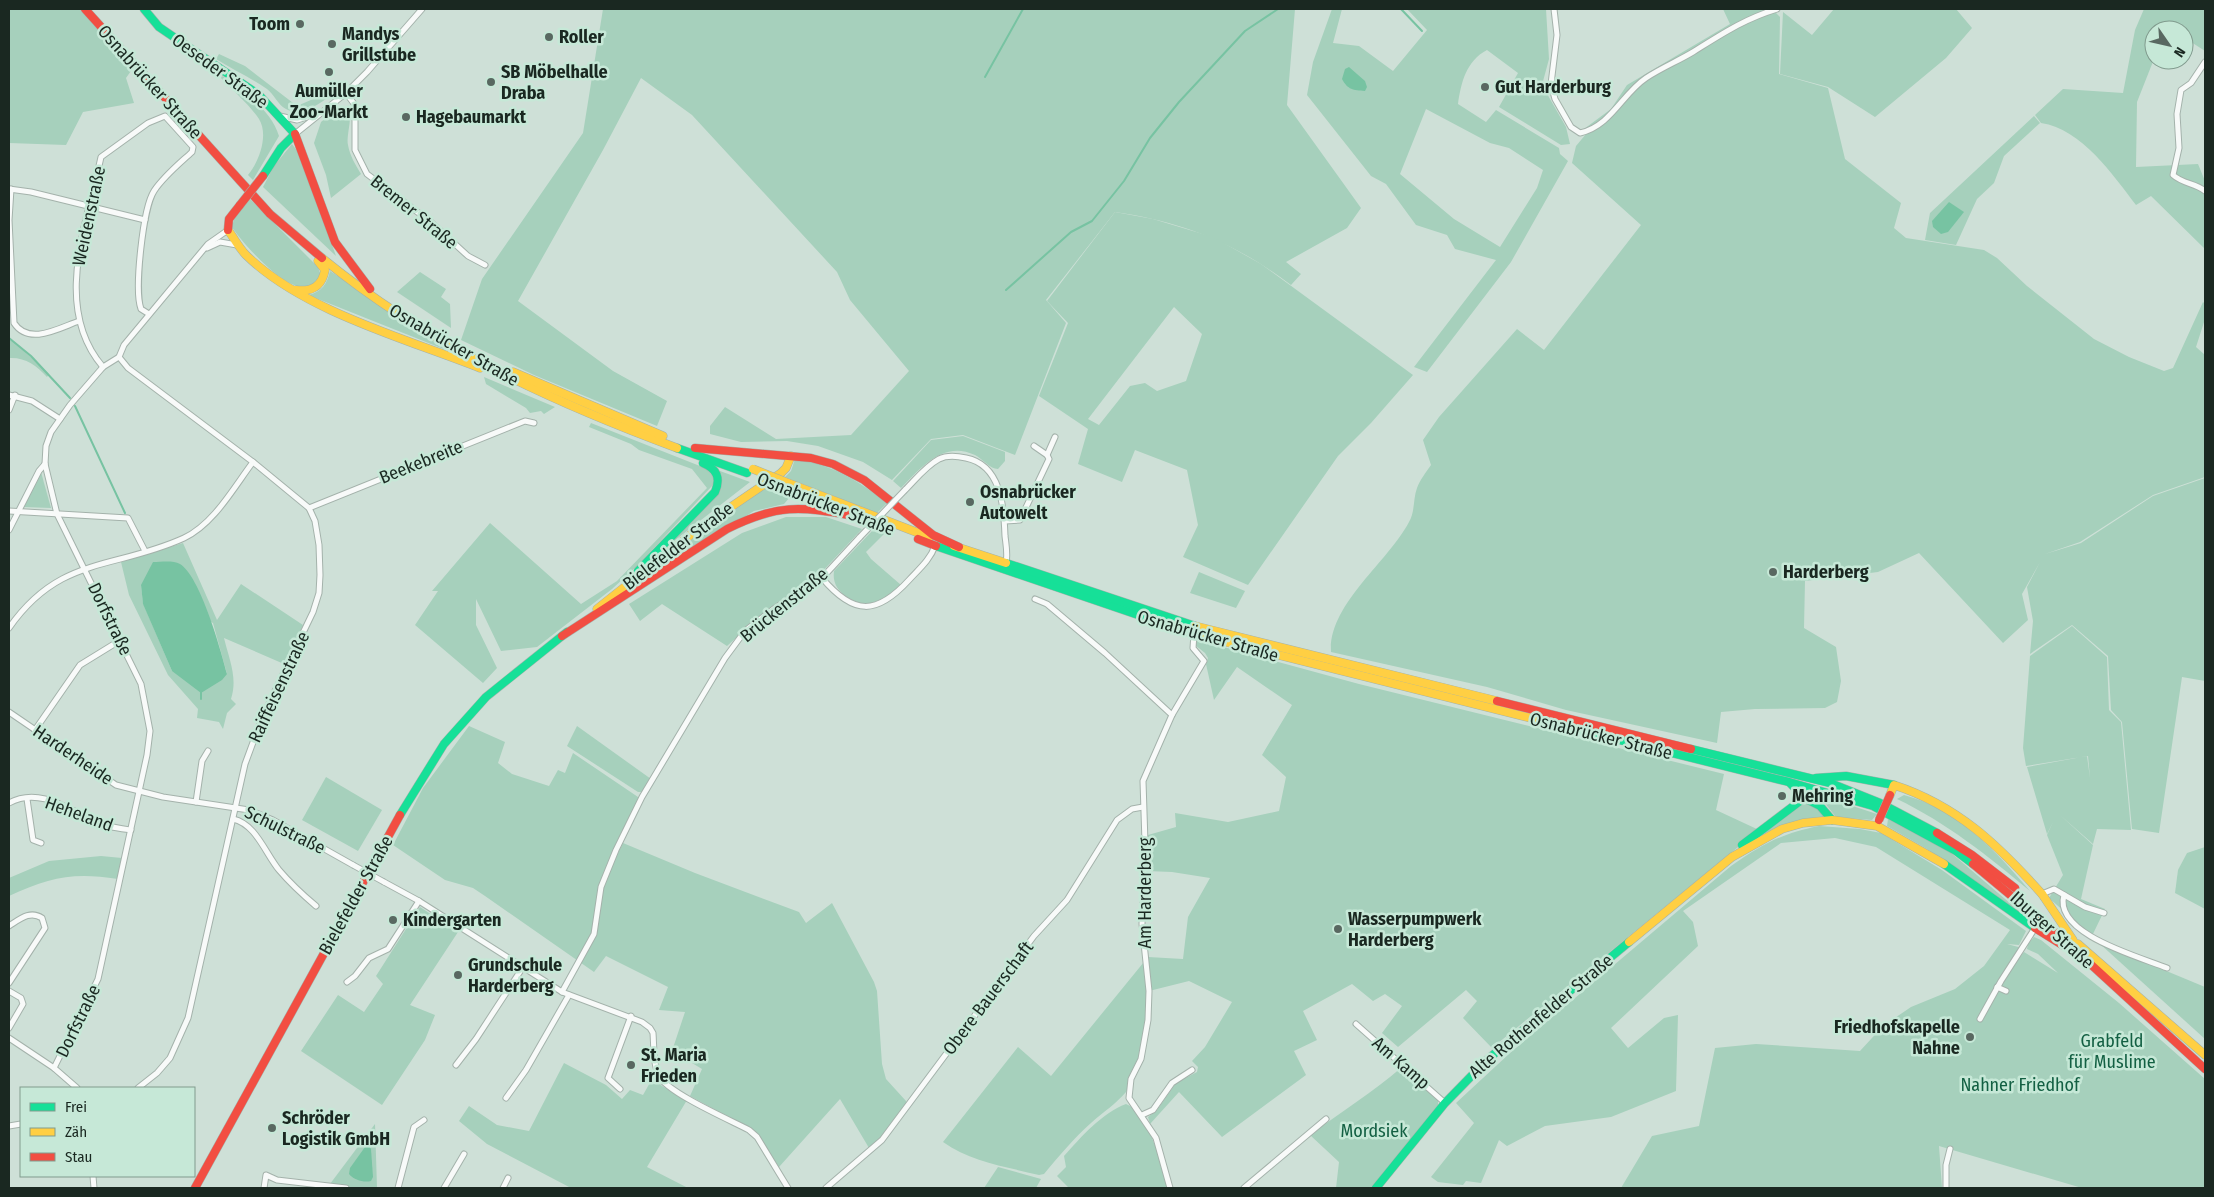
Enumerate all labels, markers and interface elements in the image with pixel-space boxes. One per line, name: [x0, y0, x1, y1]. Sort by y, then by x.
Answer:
place label: Toom: [249, 13, 290, 35]
marker: Toom: [294, 18, 306, 30]
street label: Osnabrücker Straße: [93, 20, 207, 144]
north arrow: [2144, 20, 2194, 70]
place label: Mandys Grillstube: [342, 23, 416, 66]
place label: Roller: [559, 26, 604, 48]
street label: Oeseder Straße: [168, 29, 273, 113]
marker: Roller: [543, 31, 555, 43]
marker: Mandys Grillstube: [326, 38, 338, 50]
text: N: [2170, 44, 2189, 60]
place label: SB Möbelhalle Draba: [501, 61, 608, 104]
marker: Aumüller Zoo-Markt: [323, 66, 335, 78]
marker: SB Möbelhalle Draba: [485, 76, 497, 88]
place label: Gut Harderburg: [1495, 76, 1611, 98]
place label: Aumüller Zoo-Markt: [290, 80, 369, 123]
marker: Gut Harderburg: [1479, 81, 1491, 93]
place label: Hagebaumarkt: [416, 106, 527, 128]
marker: Hagebaumarkt: [400, 111, 412, 123]
street label: Weidenstraße: [68, 164, 110, 268]
street label: Bremer Straße: [366, 170, 462, 254]
street label: Osnabrücker Straße: [385, 299, 523, 391]
street label: Beekebreite: [376, 435, 466, 489]
street label: Osnabrücker Straße: [754, 468, 898, 540]
place label: Osnabrücker Autowelt: [979, 481, 1076, 524]
marker: Osnabrücker Autowelt: [964, 496, 976, 508]
street label: Bielefelder Straße: [618, 497, 738, 595]
place label: Harderberg: [1783, 561, 1869, 583]
street label: Brückenstraße: [736, 563, 832, 647]
marker: Harderberg: [1767, 566, 1779, 578]
street label: Dorfstraße: [83, 579, 137, 659]
street label: Osnabrücker Straße: [1135, 605, 1281, 667]
street label: Raiffeisenstraße: [244, 628, 314, 746]
street label: Osnabrücker Straße: [1528, 708, 1674, 764]
street label: Harderheide: [29, 720, 117, 790]
place label: Mehring: [1792, 785, 1853, 807]
marker: Mehring: [1776, 790, 1788, 802]
street label: Heheland: [42, 792, 116, 836]
street label: Schulstraße: [241, 801, 329, 859]
street label: Bielefelder Straße: [314, 832, 398, 958]
street label: Am Harderberg: [1134, 837, 1156, 948]
street label: Iburger Straße: [2006, 887, 2099, 973]
place label: Wasserpumpwerk Harderberg: [1348, 908, 1482, 951]
place label: Kindergarten: [403, 909, 502, 931]
marker: Kindergarten: [387, 914, 399, 926]
marker: Wasserpumpwerk Harderberg: [1332, 923, 1344, 935]
street label: Obere Bauerschaft: [938, 937, 1038, 1059]
street label: Alte Rothenfelder Straße: [1464, 949, 1618, 1083]
place label: Grundschule Harderberg: [468, 954, 562, 997]
marker: Grundschule Harderberg: [452, 969, 464, 981]
street label: Dorfstraße: [51, 981, 105, 1061]
place label: Friedhofskapelle Nahne: [1834, 1016, 1960, 1059]
park label: Grabfeld für Muslime: [2068, 1030, 2156, 1073]
marker: Friedhofskapelle Nahne: [1964, 1031, 1976, 1043]
street label: Am Kamp: [1368, 1032, 1434, 1094]
place label: St. Maria Frieden: [641, 1044, 707, 1087]
marker: St. Maria Frieden: [625, 1059, 637, 1071]
park label: Nahner Friedhof: [1960, 1074, 2081, 1096]
legend: [20, 1087, 195, 1177]
text: Frei: [65, 1098, 87, 1116]
place label: Schröder Logistik GmbH: [282, 1107, 390, 1150]
park label: Mordsiek: [1340, 1120, 1408, 1142]
marker: Schröder Logistik GmbH: [266, 1122, 278, 1134]
text: Zäh: [65, 1123, 87, 1141]
text: Stau: [65, 1148, 92, 1166]

